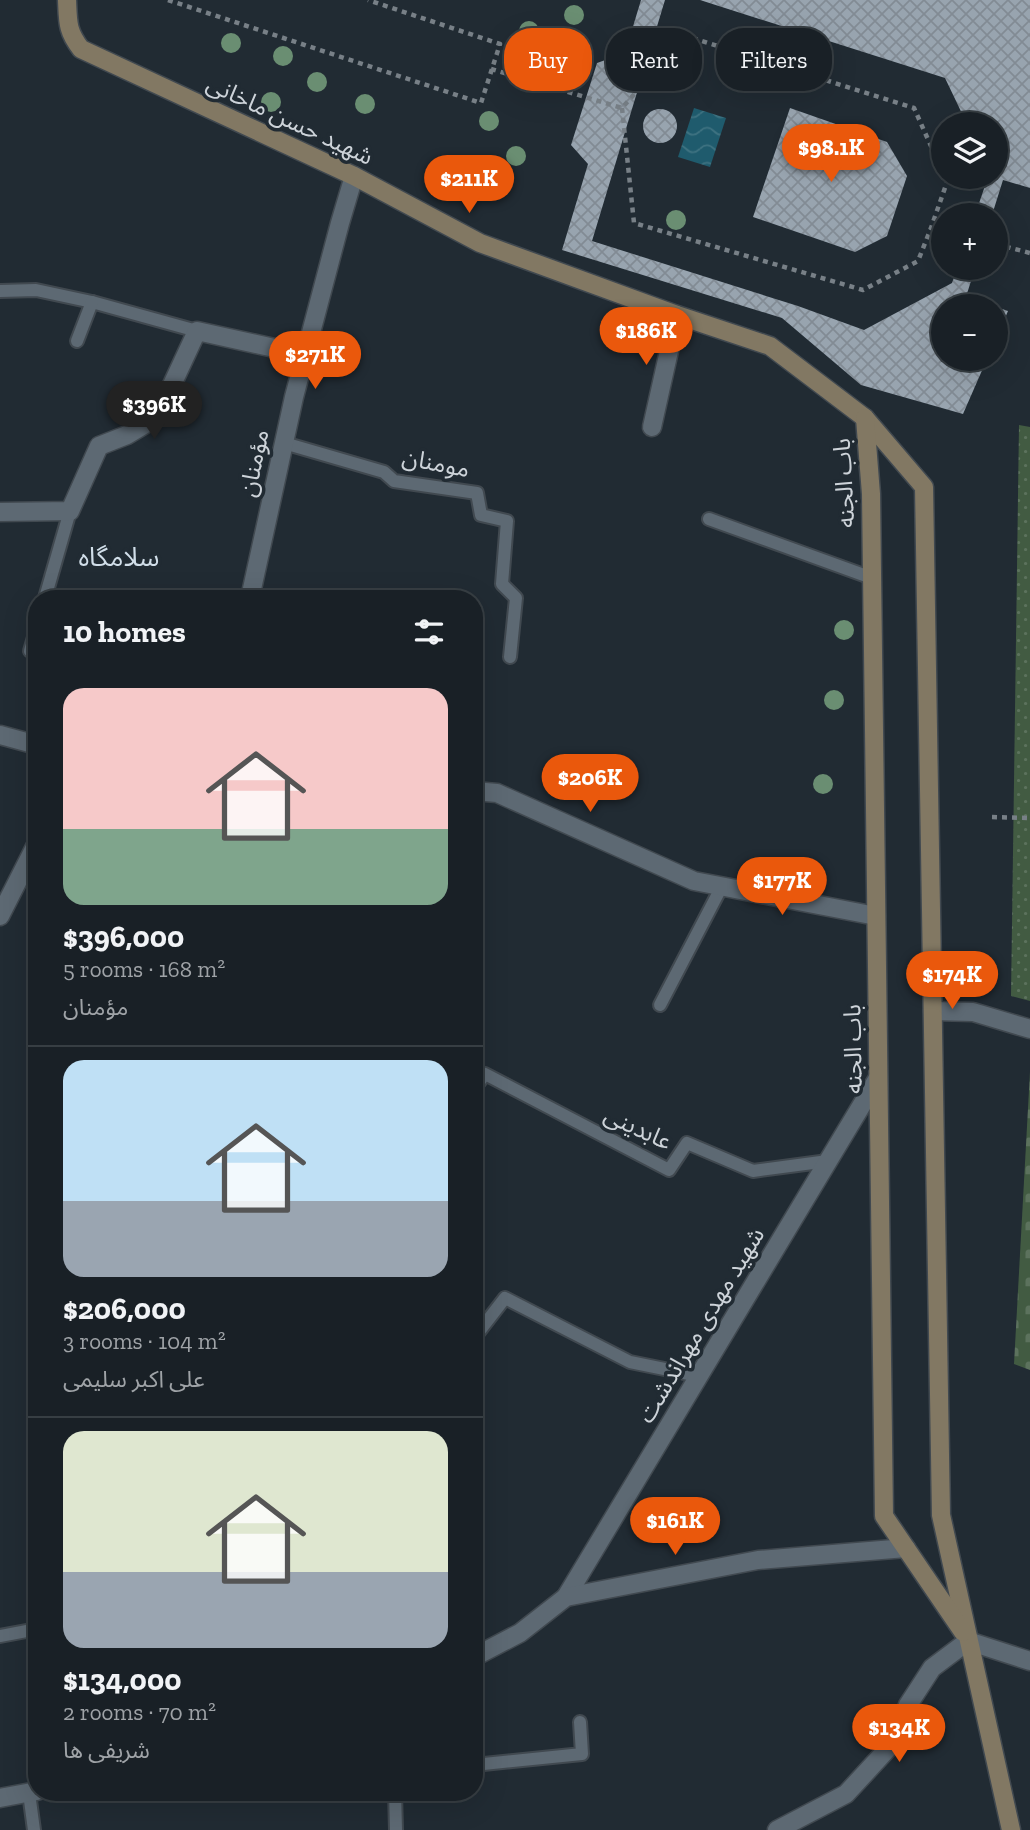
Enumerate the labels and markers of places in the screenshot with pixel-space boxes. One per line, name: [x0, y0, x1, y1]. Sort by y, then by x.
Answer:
pin: $98.1K: [774, 124, 888, 184]
pin: $211K: [420, 156, 518, 215]
pin: $186K: [597, 308, 695, 367]
pin: $271K: [266, 332, 364, 391]
pin: $396K: [105, 382, 203, 441]
pin: $206K: [541, 754, 639, 814]
pin: $177K: [733, 858, 831, 917]
pin: $174K: [903, 951, 1001, 1011]
pin: $161K: [626, 1498, 724, 1557]
pin: $134K: [850, 1704, 948, 1764]

